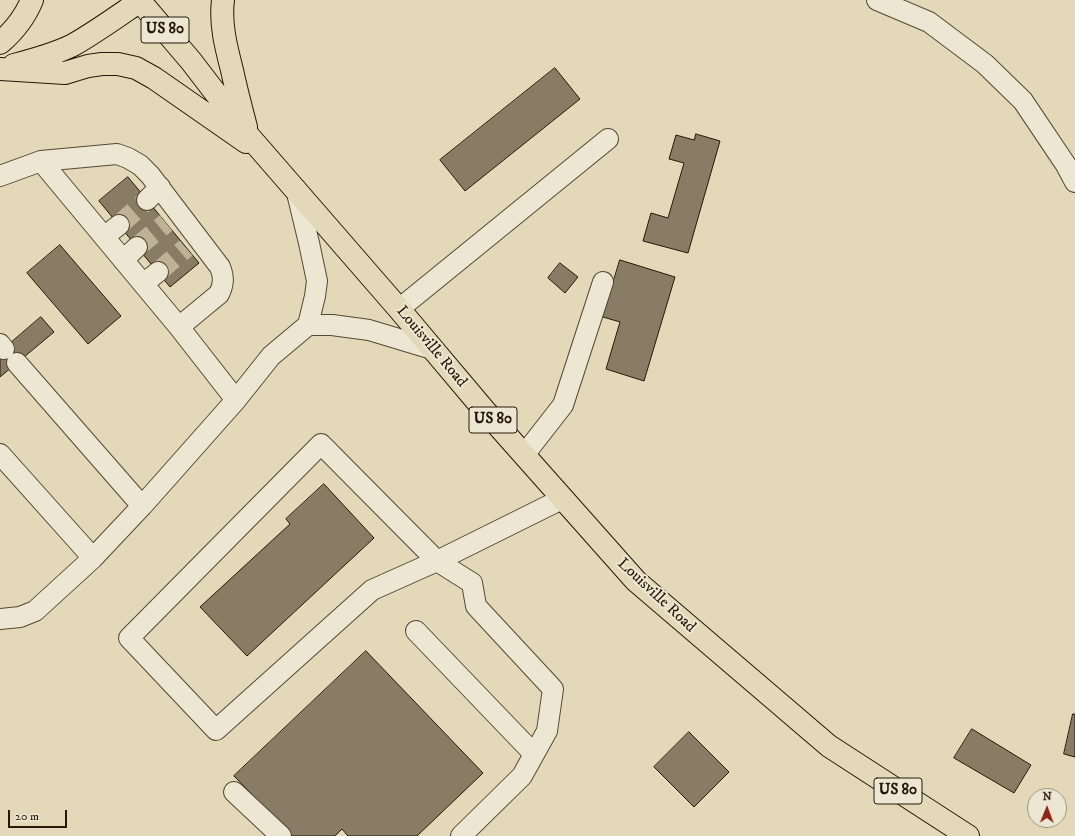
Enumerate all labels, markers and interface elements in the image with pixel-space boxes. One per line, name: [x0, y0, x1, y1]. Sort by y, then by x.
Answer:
road number: US 80: [141, 17, 189, 43]
street label: Louisville Road: [391, 302, 471, 392]
road number: US 80: [469, 407, 517, 433]
street label: Louisville Road: [613, 555, 699, 637]
road number: US 80: [874, 778, 922, 804]
north arrow: [1027, 788, 1067, 828]
text: N: [1043, 790, 1052, 804]
scale bar: [10, 802, 69, 828]
text: 20 m: [15, 809, 39, 824]

